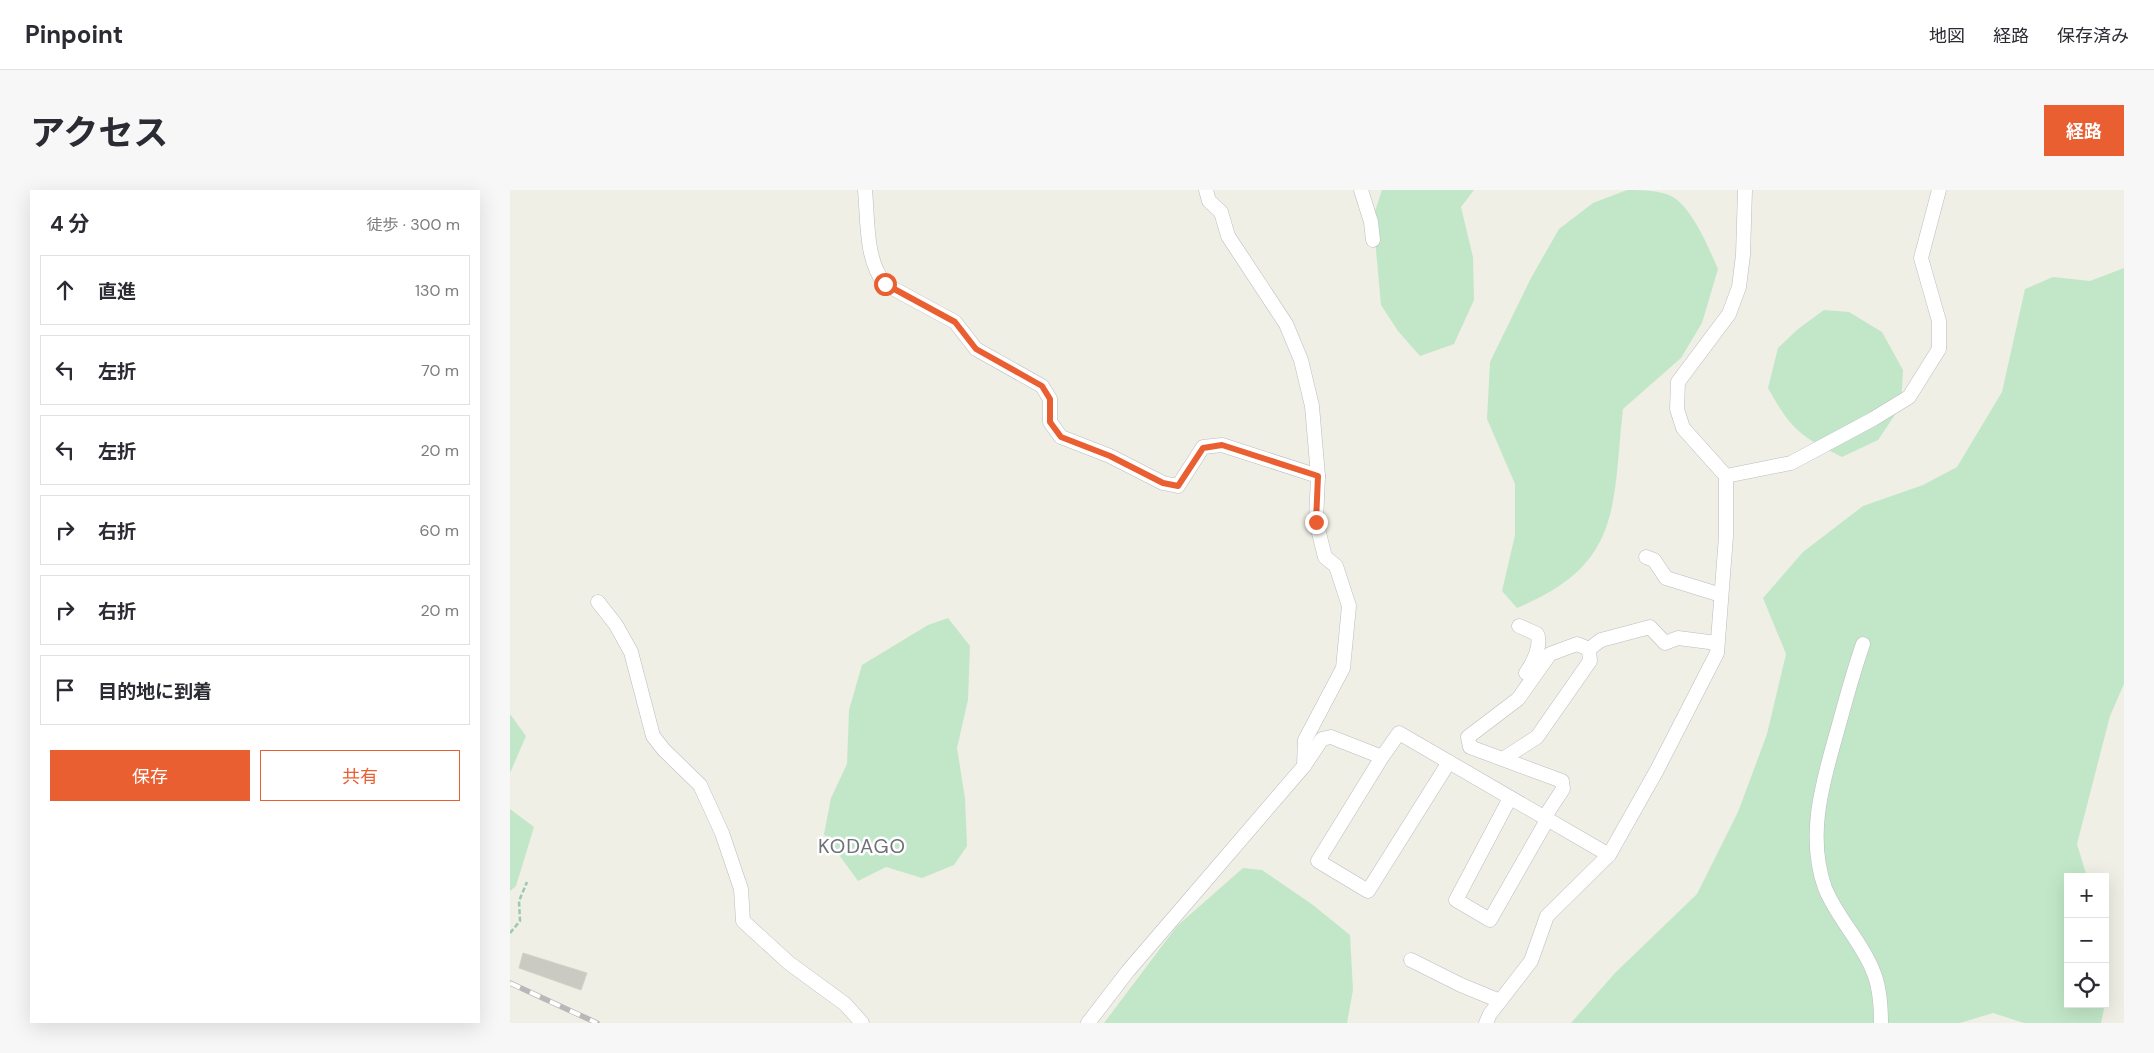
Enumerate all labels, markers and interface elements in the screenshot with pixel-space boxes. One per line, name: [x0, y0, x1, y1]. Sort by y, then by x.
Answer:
text: Pinpoint: [25, 19, 123, 50]
text: 地図: [1929, 24, 1965, 48]
text: 経路: [1993, 24, 2029, 48]
text: 保存済み: [2057, 24, 2129, 48]
button: 経路: [2044, 105, 2124, 156]
text: アクセス: [30, 110, 168, 156]
text: 4 分: [50, 210, 90, 238]
text: 徒歩 · 300 m: [366, 214, 460, 235]
route start: [874, 273, 897, 296]
icon: ahead: [51, 276, 79, 304]
text: 直進: [98, 279, 136, 304]
text: 130 m: [415, 280, 459, 301]
icon: left: [51, 356, 79, 384]
text: 左折: [98, 359, 136, 384]
text: 70 m: [421, 360, 459, 381]
icon: left: [51, 436, 79, 464]
text: 左折: [98, 439, 136, 464]
text: 20 m: [420, 440, 459, 461]
route end: [1305, 511, 1328, 534]
icon: right: [51, 516, 79, 544]
text: 右折: [98, 519, 136, 544]
text: 60 m: [419, 520, 459, 541]
icon: right: [51, 596, 79, 624]
text: 右折: [98, 599, 136, 624]
text: 20 m: [420, 600, 459, 621]
icon: arrive: [51, 676, 79, 704]
text: 目的地に到着: [98, 679, 212, 704]
button: 保存: [50, 750, 250, 801]
button: 共有: [260, 750, 460, 801]
district label: KODAGO: [818, 833, 906, 859]
map controls: [2064, 873, 2109, 1008]
button: +: [2064, 873, 2109, 918]
button: −: [2064, 918, 2109, 963]
button: locate: [2064, 963, 2109, 1008]

